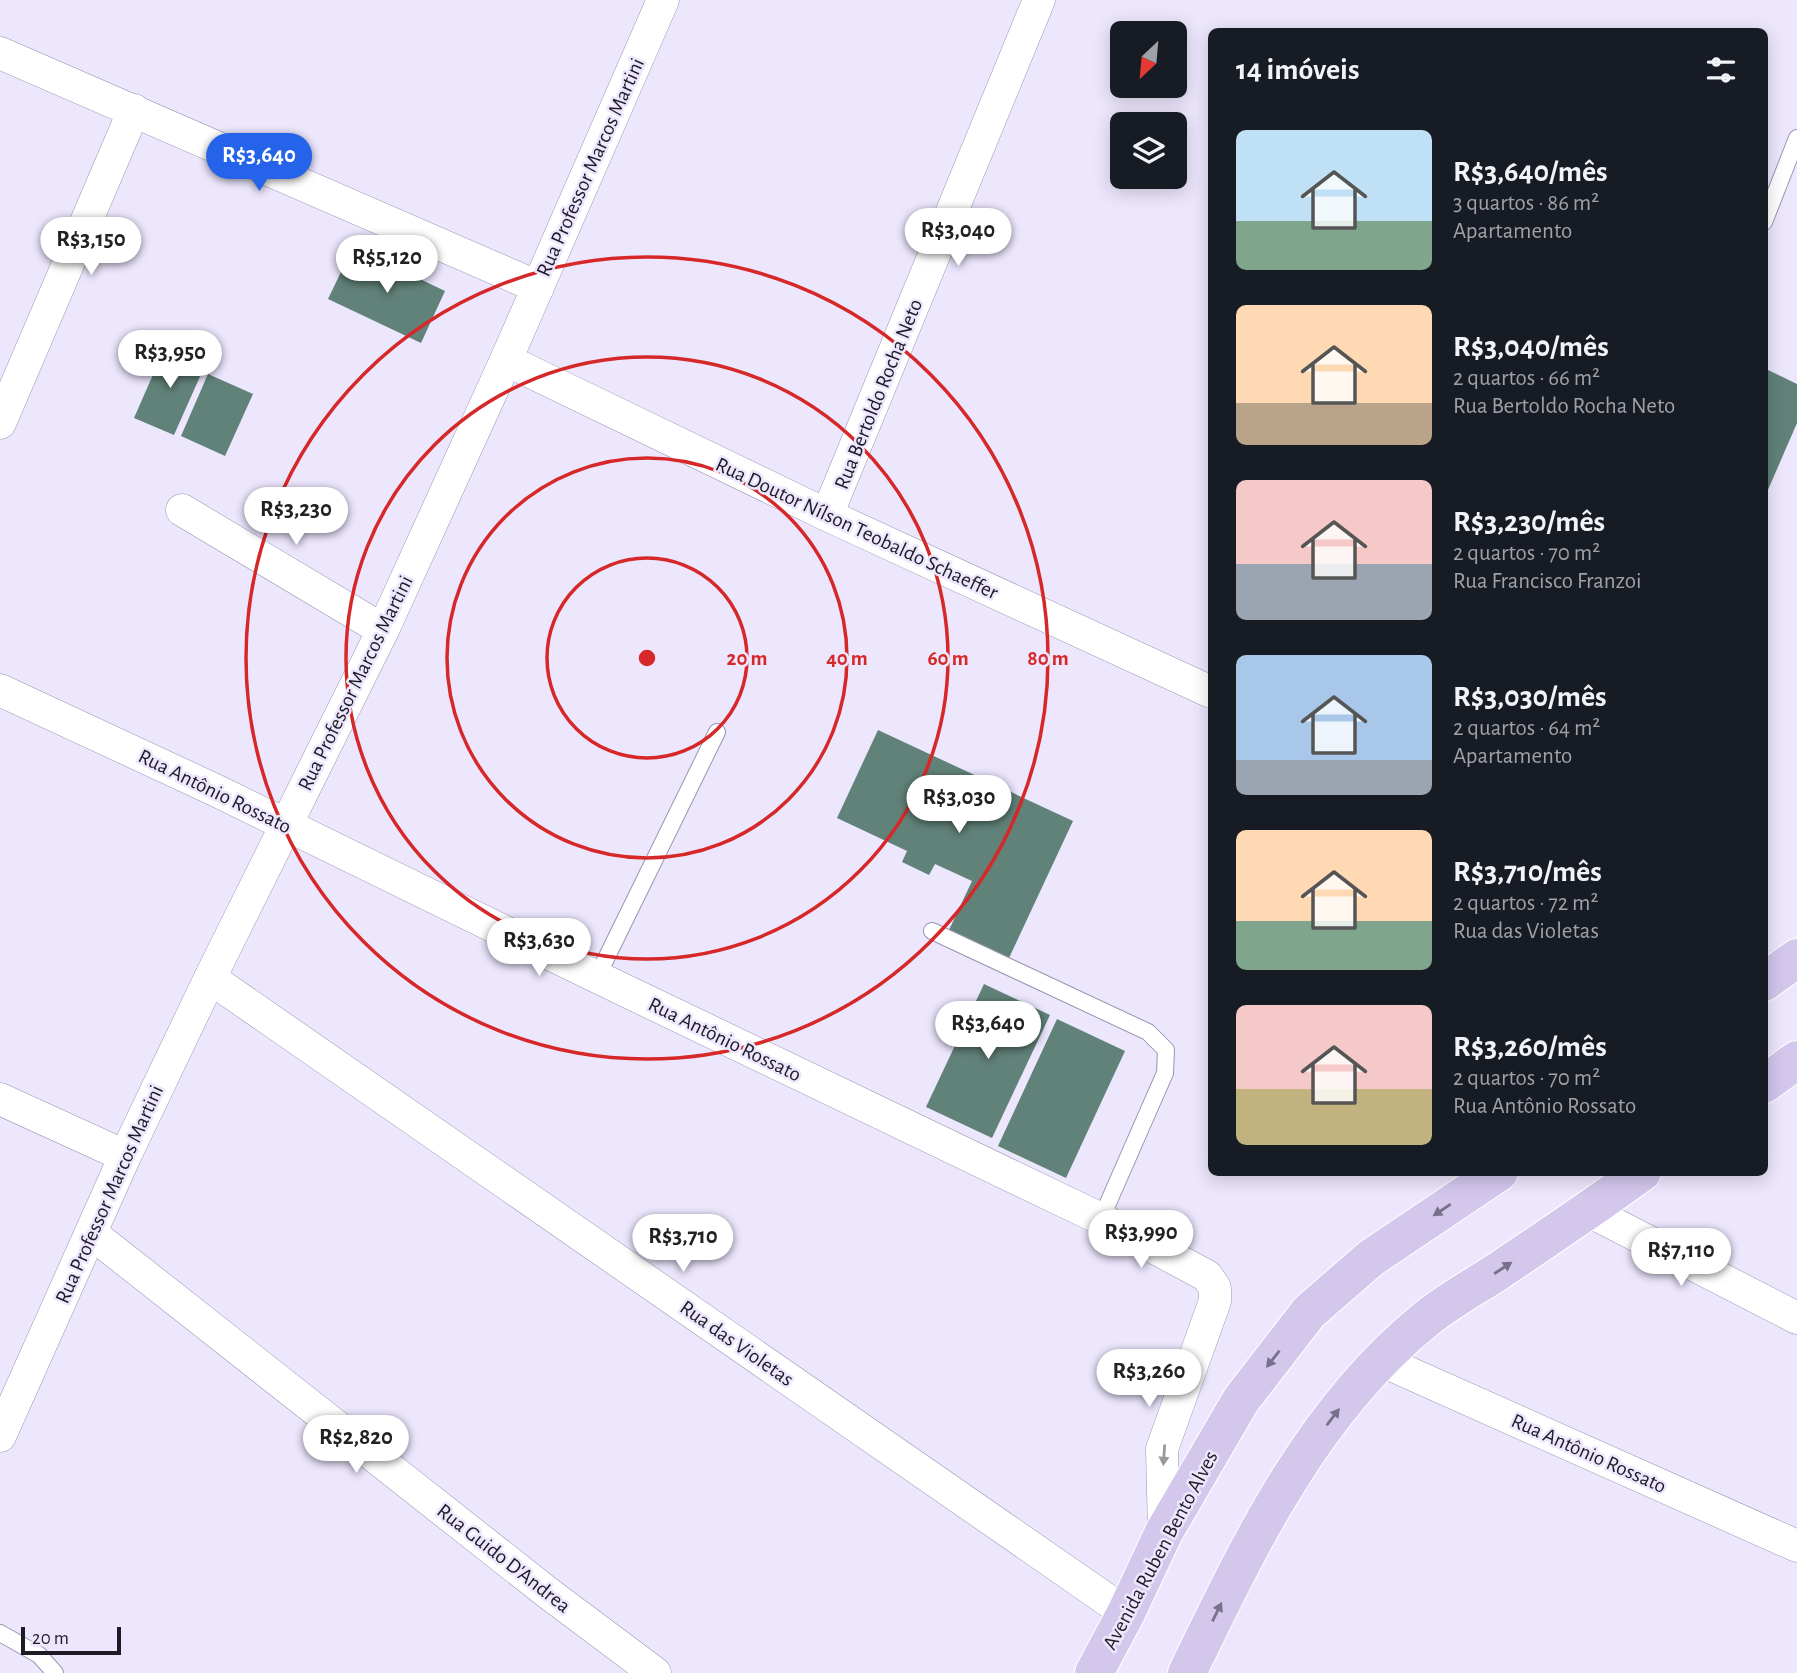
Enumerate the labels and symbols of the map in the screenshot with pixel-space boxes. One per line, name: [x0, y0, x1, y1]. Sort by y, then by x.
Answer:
north arrow: [1110, 21, 1186, 98]
street label: Rua Professor Marcos Martini: [533, 55, 648, 280]
pin: R$3,640: [194, 134, 324, 193]
pin: R$3,040: [893, 208, 1023, 268]
pin: R$3,150: [26, 218, 156, 277]
pin: R$5,120: [322, 236, 452, 295]
street label: Rua Bertoldo Rocha Neto: [831, 296, 926, 492]
pin: R$3,950: [105, 330, 235, 390]
street label: Rua Doutor Nílson Teobaldo Schaeffer: [712, 454, 1001, 603]
pin: R$3,230: [231, 488, 361, 547]
street label: Rua Professor Marcos Martini: [294, 572, 417, 794]
centre of rings: [635, 646, 659, 670]
text: 20 m: [727, 648, 767, 669]
text: 40 m: [826, 648, 868, 669]
text: 60 m: [927, 648, 969, 669]
text: 80 m: [1027, 648, 1069, 669]
street label: Rua Antônio Rossato: [135, 745, 295, 838]
pin: R$3,030: [894, 776, 1024, 835]
pin: R$3,630: [474, 918, 604, 978]
street label: Rua Antônio Rossato: [645, 993, 805, 1086]
pin: R$3,640: [923, 1002, 1053, 1061]
street label: Rua Professor Marcos Martini: [52, 1082, 167, 1307]
one-way arrow: [1432, 1204, 1452, 1217]
pin: R$3,990: [1076, 1210, 1206, 1270]
pin: R$3,710: [618, 1214, 748, 1274]
pin: R$7,110: [1616, 1228, 1746, 1288]
one-way arrow: [1493, 1261, 1513, 1274]
street label: Rua das Violetas: [676, 1297, 797, 1390]
pin: R$3,260: [1084, 1350, 1214, 1409]
one-way arrow: [1265, 1350, 1280, 1368]
one-way arrow: [1326, 1408, 1340, 1426]
street label: Rua Antônio Rossato: [1508, 1410, 1669, 1497]
pin: R$2,820: [291, 1416, 421, 1475]
one-way arrow: [1158, 1444, 1169, 1466]
street label: Avenida Ruben Bento Alves: [1099, 1447, 1222, 1653]
street label: Rua Guido D'Andrea: [433, 1500, 575, 1617]
one-way arrow: [1211, 1602, 1223, 1622]
scale bar: [21, 1624, 121, 1656]

